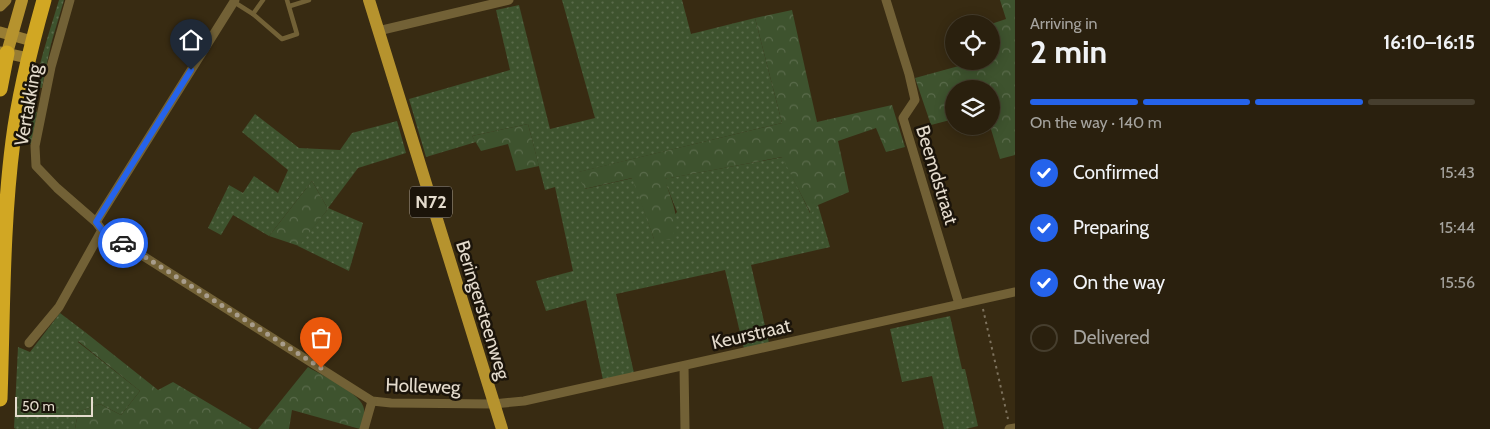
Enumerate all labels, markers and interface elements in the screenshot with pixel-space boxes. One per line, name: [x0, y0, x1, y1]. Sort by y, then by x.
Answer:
text: Arriving in: [1030, 14, 1097, 33]
map controls: [945, 15, 1000, 135]
button: locate: [945, 15, 1000, 70]
pin: [170, 19, 212, 70]
icon: home: [177, 26, 205, 54]
text: 16:10–16:15: [1383, 31, 1475, 54]
text: 2 min: [1030, 32, 1107, 71]
street label: Vertakking: [9, 62, 47, 148]
button: layers: [945, 80, 1000, 135]
text: On the way · 140 m: [1030, 113, 1162, 132]
street label: Beemdstraat: [911, 123, 963, 228]
icon: check: [1030, 159, 1058, 187]
text: Confirmed: [1073, 161, 1159, 184]
text: 15:43: [1440, 163, 1475, 182]
road number: N72: [410, 186, 452, 218]
icon: check: [1030, 214, 1058, 242]
text: Preparing: [1073, 216, 1149, 239]
courier: [98, 218, 148, 268]
text: 15:44: [1439, 218, 1475, 237]
icon: car: [109, 229, 137, 257]
street label: Beringersteenweg: [451, 238, 515, 383]
icon: check: [1030, 269, 1058, 297]
text: On the way: [1073, 271, 1165, 294]
text: 15:56: [1440, 273, 1475, 292]
street label: Keurstraat: [709, 314, 793, 354]
pin: [300, 317, 342, 368]
icon: bag: [307, 324, 335, 352]
text: Delivered: [1073, 326, 1150, 349]
street label: Holleweg: [385, 373, 461, 399]
scale bar: [15, 394, 92, 417]
text: 50 m: [22, 397, 55, 415]

